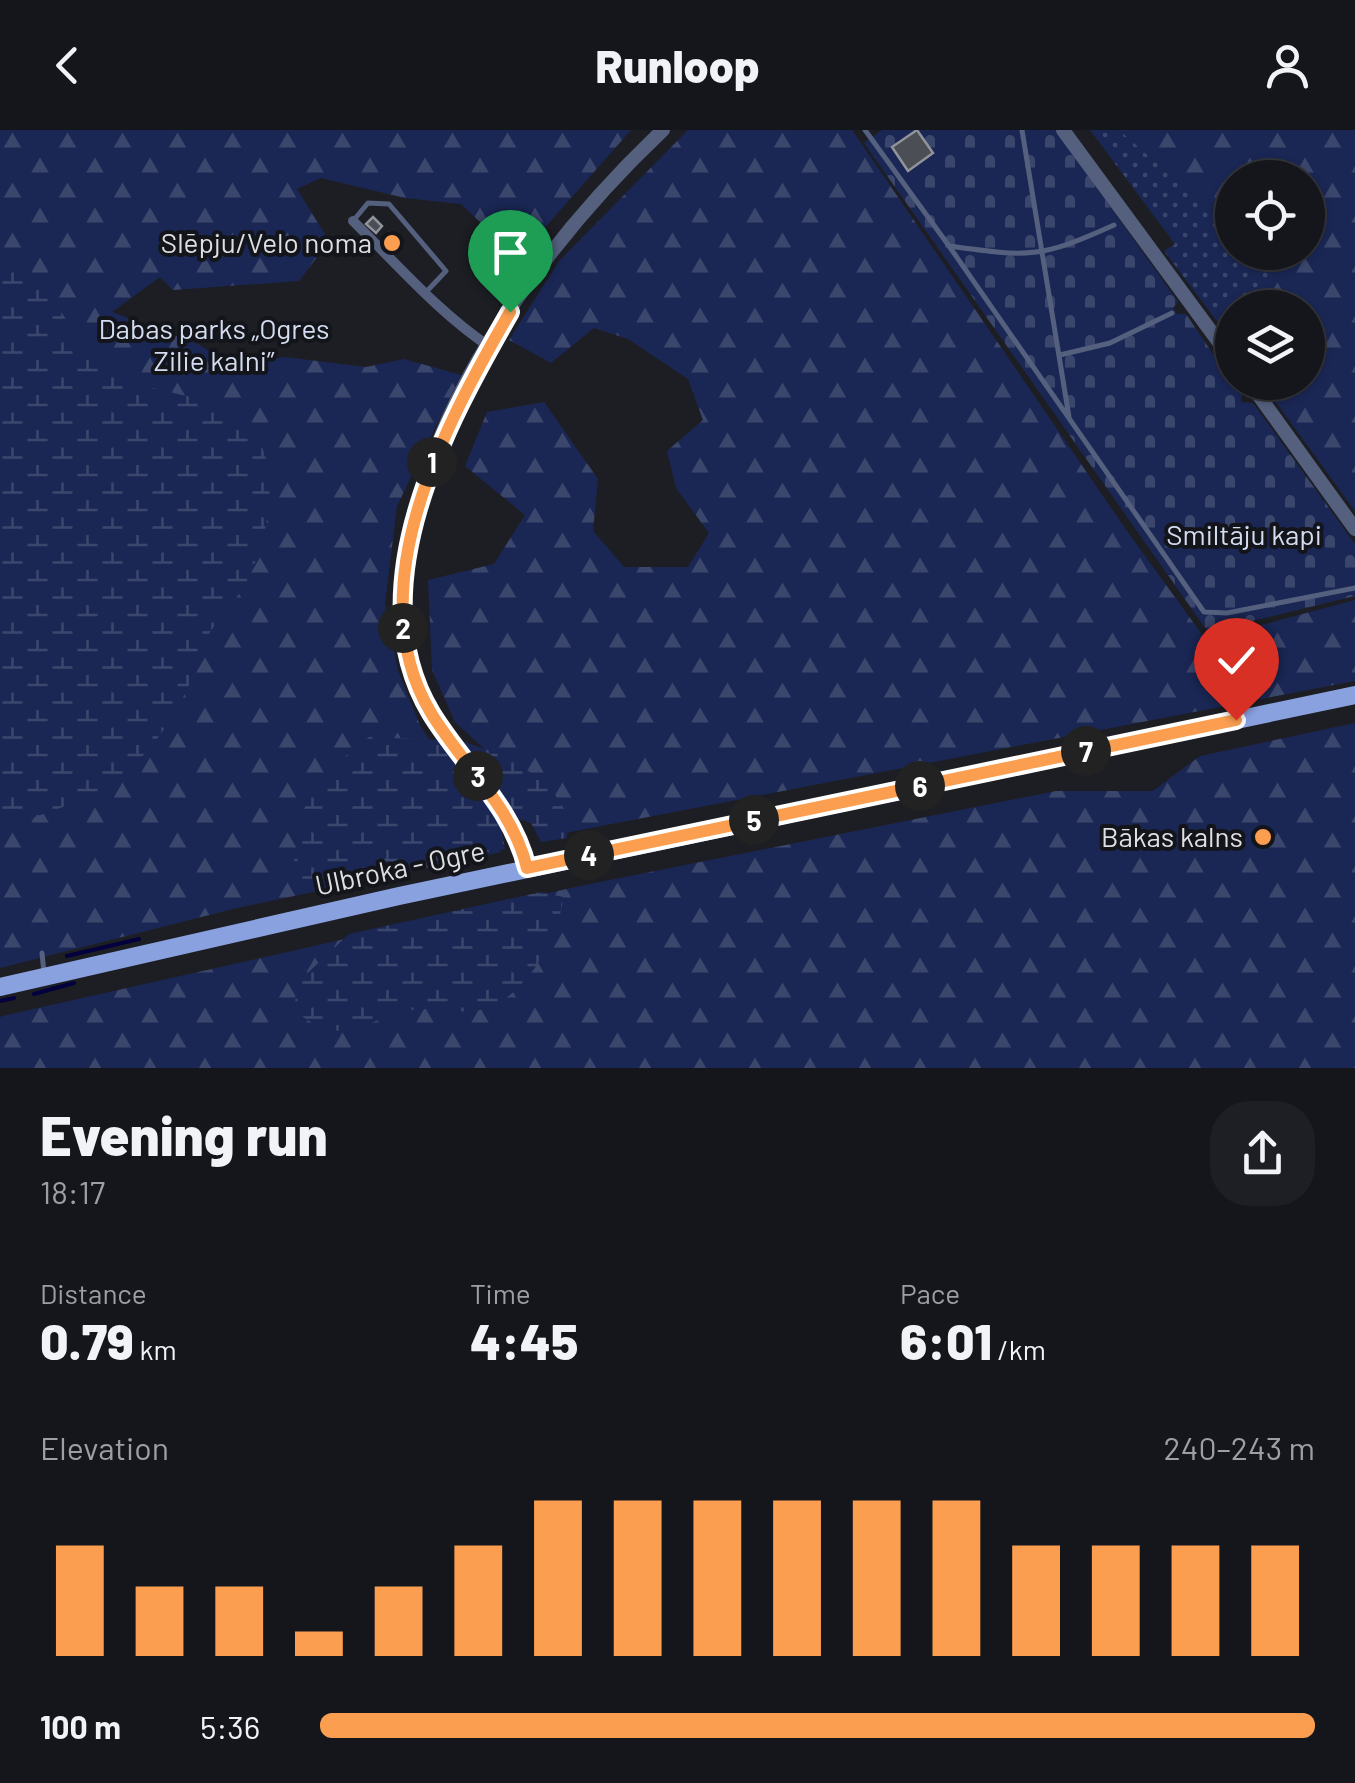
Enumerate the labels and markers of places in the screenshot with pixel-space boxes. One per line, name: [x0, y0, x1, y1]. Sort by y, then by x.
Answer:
pin: [468, 210, 553, 313]
place label: Slēpju/Velo noma: [161, 225, 372, 259]
marker: Slēpju/Velo noma: [381, 232, 403, 254]
pin: 1: [407, 437, 457, 487]
pin: 2: [378, 603, 428, 653]
pin: [1194, 618, 1279, 721]
pin: 7: [1061, 726, 1111, 776]
pin: 3: [453, 751, 503, 801]
pin: 6: [895, 761, 945, 811]
pin: 5: [729, 795, 779, 845]
place label: Bākas kalns: [1101, 819, 1243, 853]
marker: Bākas kalns: [1252, 826, 1274, 848]
pin: 4: [564, 830, 614, 880]

